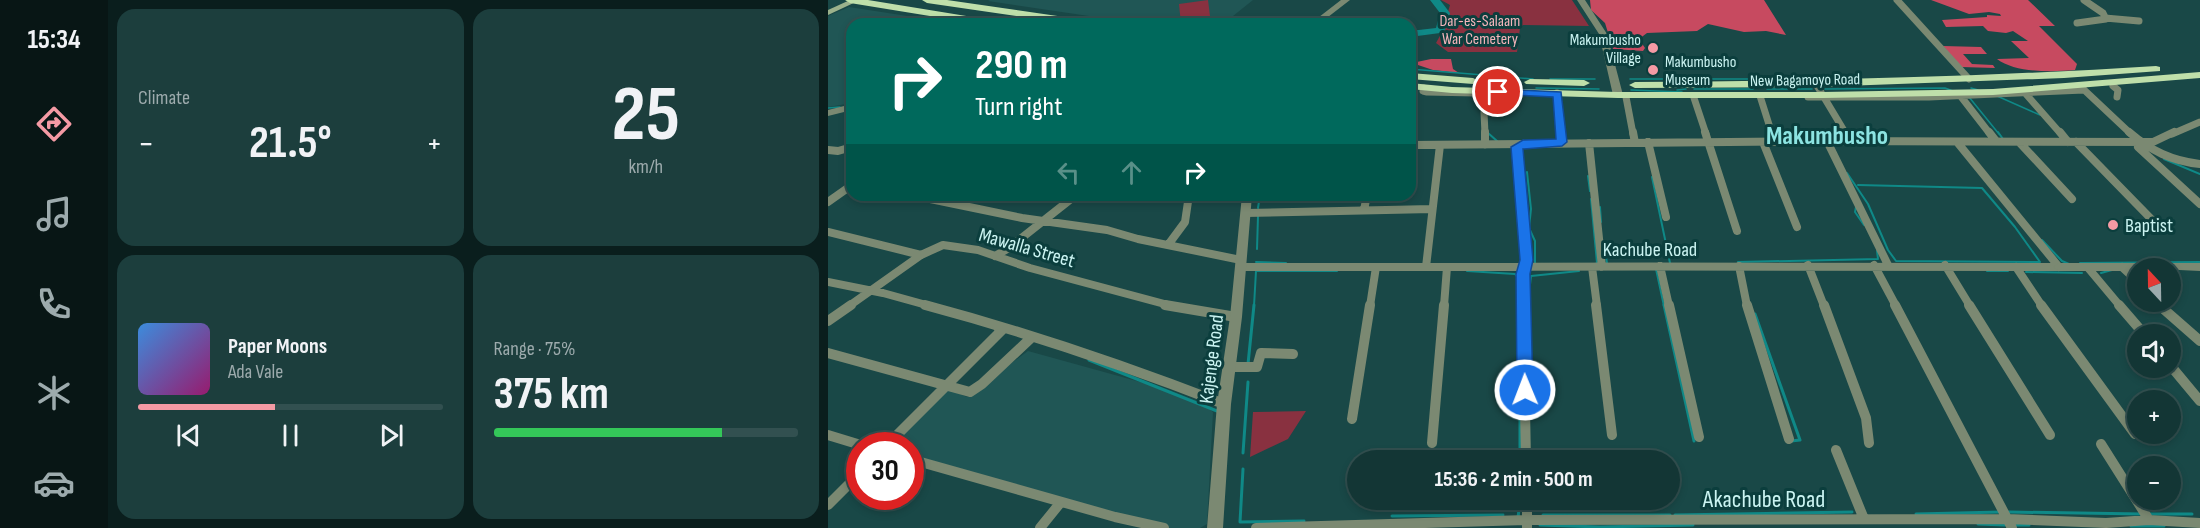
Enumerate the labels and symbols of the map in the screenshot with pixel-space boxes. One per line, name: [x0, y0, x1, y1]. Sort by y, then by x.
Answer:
park label: Dar-es-Salaam War Cemetery: [1440, 12, 1520, 49]
place label: Makumbusho Village: [1570, 31, 1641, 68]
marker: Makumbusho Village: [1646, 41, 1660, 55]
place label: Makumbusho Museum: [1665, 53, 1736, 90]
marker: Makumbusho Museum: [1646, 63, 1660, 77]
pin: [1472, 66, 1523, 117]
street label: New Bagamoyo Road: [1750, 70, 1860, 91]
district label: Makumbusho: [1766, 121, 1888, 152]
place label: Baptist: [2125, 214, 2173, 238]
marker: Baptist: [2106, 218, 2120, 232]
street label: Mawalla Street: [976, 223, 1077, 273]
street label: Kachube Road: [1603, 238, 1697, 262]
north arrow: [2127, 258, 2181, 312]
street label: Kajenge Road: [1195, 313, 1229, 405]
position arrow: [1493, 358, 1557, 422]
speed limit sign: 30: [846, 432, 924, 510]
street label: Akachube Road: [1702, 485, 1825, 514]

